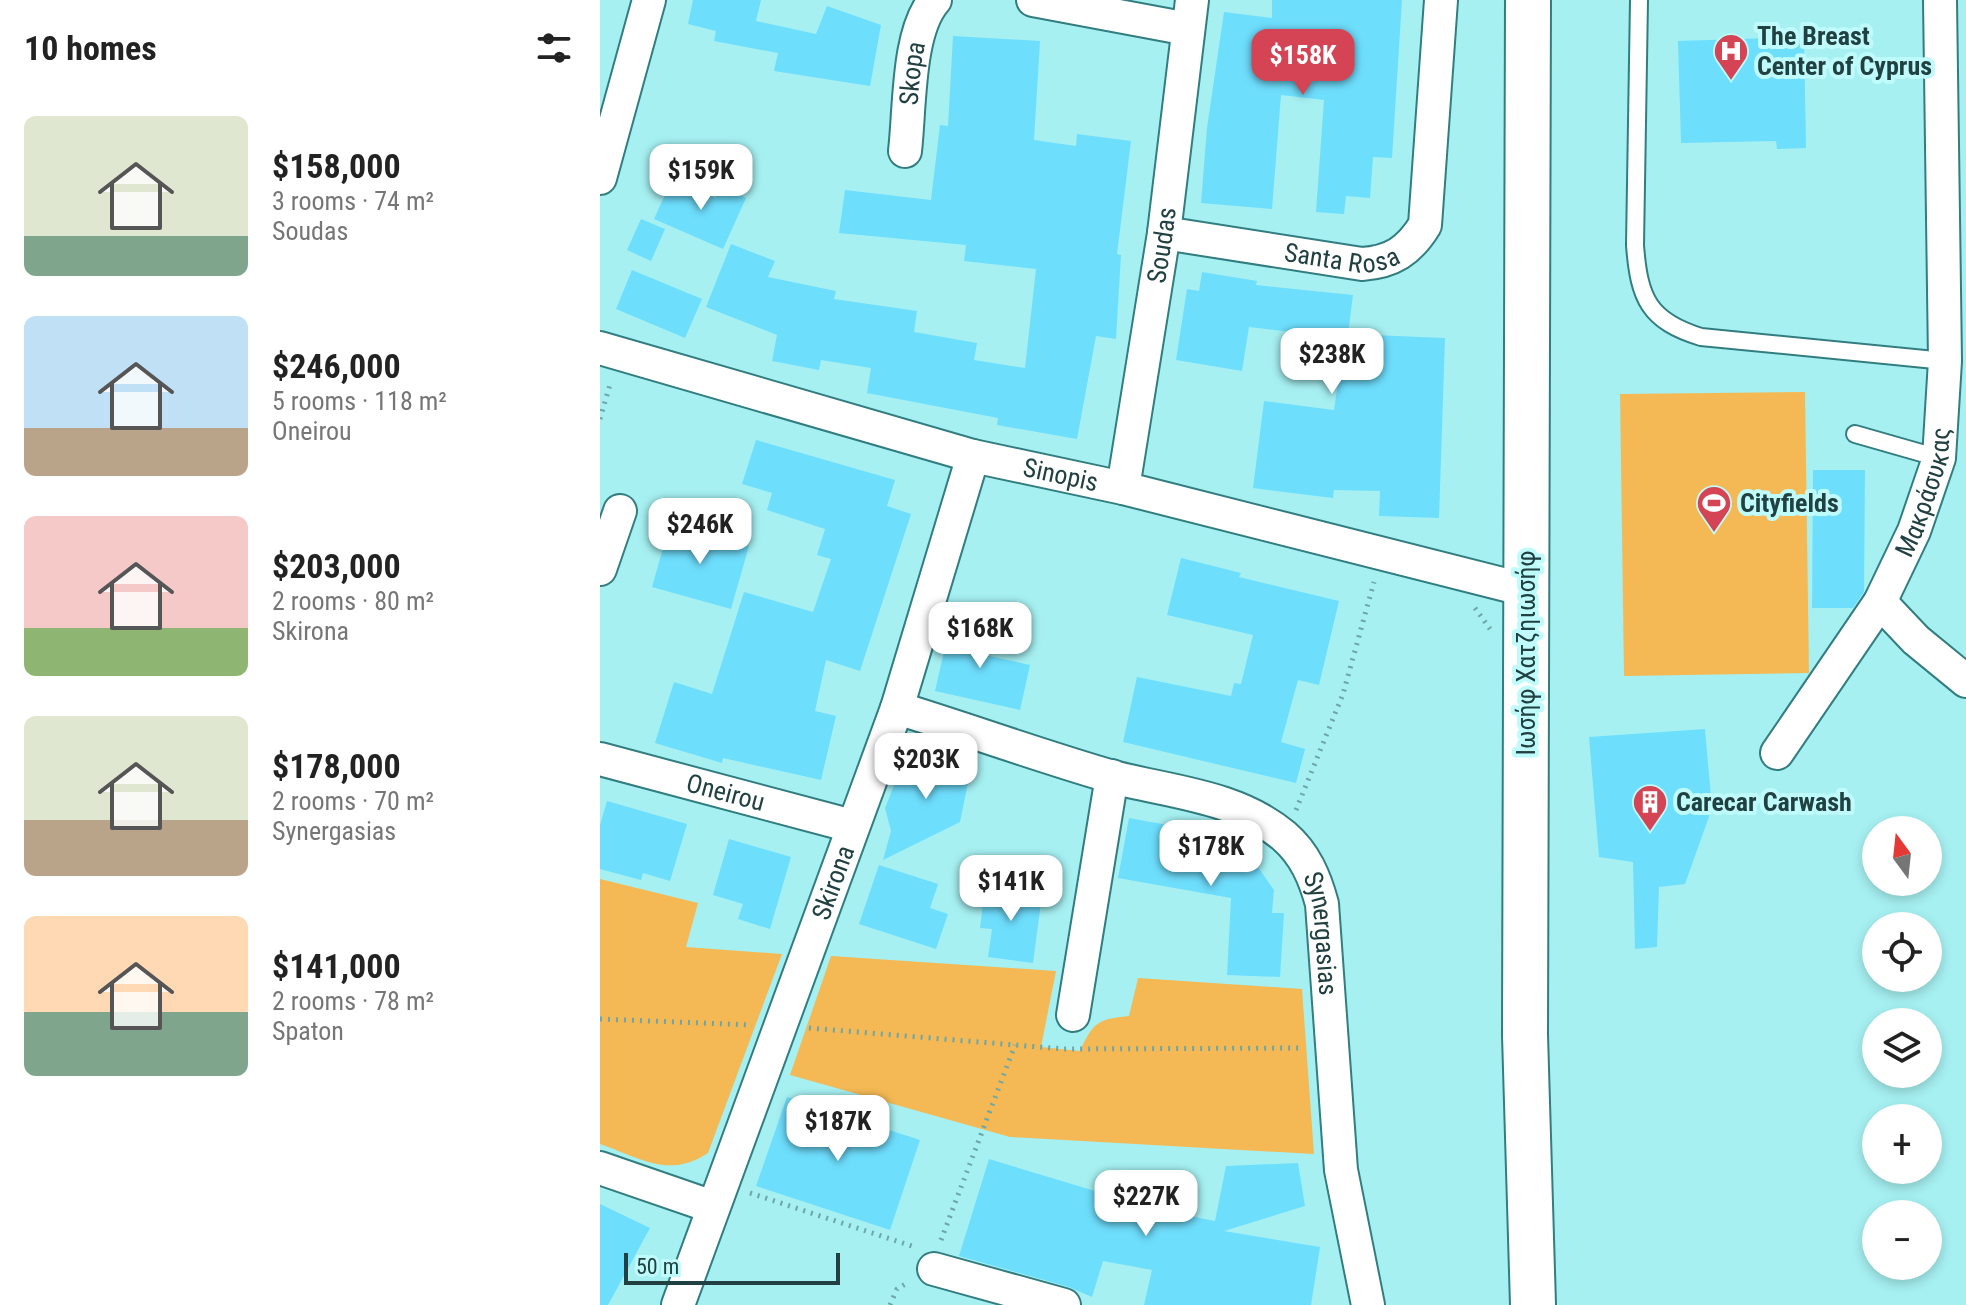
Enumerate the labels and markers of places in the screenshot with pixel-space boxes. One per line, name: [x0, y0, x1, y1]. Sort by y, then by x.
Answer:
place label: The Breast Center of Cyprus: [1757, 21, 1932, 81]
pin: $158K: [1247, 29, 1359, 97]
hospital icon: The Breast Center of Cyprus: [1712, 32, 1750, 82]
pin: $159K: [645, 144, 757, 212]
pin: $238K: [1276, 328, 1388, 396]
sports icon: Cityfields: [1695, 484, 1733, 534]
place label: Cityfields: [1740, 488, 1839, 518]
pin: $246K: [644, 498, 756, 566]
pin: $168K: [924, 602, 1036, 670]
pin: $203K: [870, 733, 982, 801]
building icon: Carecar Carwash: [1631, 783, 1669, 833]
place label: Carecar Carwash: [1676, 787, 1852, 817]
pin: $178K: [1155, 820, 1267, 888]
pin: $141K: [955, 855, 1067, 923]
pin: $187K: [782, 1095, 894, 1163]
pin: $227K: [1090, 1170, 1202, 1238]

